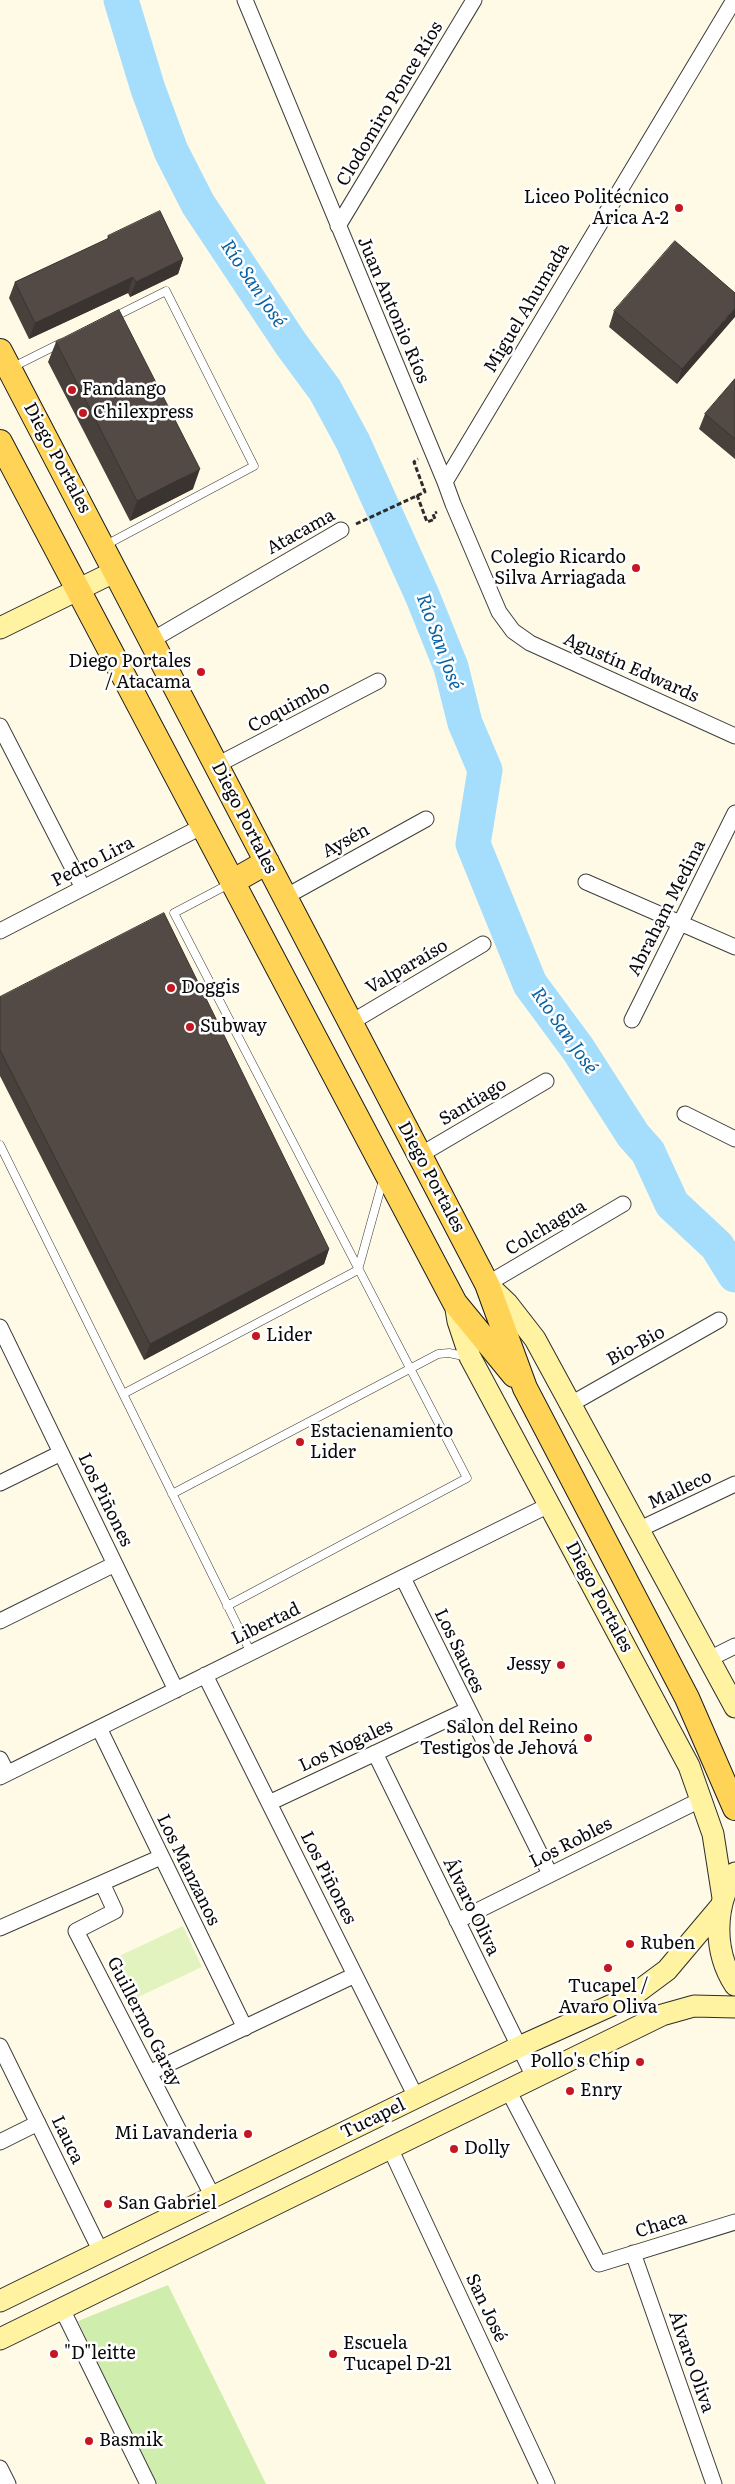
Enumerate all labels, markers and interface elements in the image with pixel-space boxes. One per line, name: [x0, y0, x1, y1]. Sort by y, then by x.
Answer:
street label: Clodomiro Ponce Ríos: [332, 18, 448, 190]
place label: Liceo Politécnico Arica A-2: [524, 187, 669, 230]
marker: Liceo Politécnico Arica A-2: [673, 202, 685, 214]
street label: Juan Antonio Ríos: [352, 233, 434, 387]
water label: Río San José: [215, 236, 291, 332]
street label: Miguel Ahumada: [480, 239, 574, 377]
place label: Fandango: [82, 379, 166, 401]
marker: Fandango: [66, 384, 78, 396]
street label: Diego Portales: [19, 399, 95, 517]
place label: Chilexpress: [93, 402, 193, 424]
marker: Chilexpress: [77, 407, 89, 419]
street label: Atacama: [263, 504, 339, 560]
place label: Colegio Ricardo Silva Arriagada: [490, 547, 626, 590]
marker: Colegio Ricardo Silva Arriagada: [630, 562, 642, 574]
water label: Río San José: [411, 591, 467, 693]
street label: Agustín Edwards: [560, 628, 702, 708]
place label: Diego Portales / Atacama: [68, 651, 191, 694]
marker: Diego Portales / Atacama: [195, 666, 207, 678]
street label: Coquimbo: [244, 676, 334, 738]
street label: Diego Portales: [207, 759, 281, 877]
street label: Aysén: [319, 819, 373, 863]
street label: Pedro Lira: [48, 832, 138, 892]
street label: Abraham Medina: [623, 836, 711, 980]
street label: Valparaíso: [362, 935, 452, 999]
place label: Doggis: [181, 977, 240, 999]
marker: Doggis: [165, 982, 177, 994]
water label: Río San José: [526, 983, 602, 1079]
place label: Subway: [200, 1016, 267, 1038]
marker: Subway: [184, 1021, 196, 1033]
street label: Santiago: [435, 1074, 511, 1130]
street label: Diego Portales: [393, 1118, 469, 1236]
street label: Colchagua: [502, 1195, 590, 1261]
street label: Bio-Bio: [603, 1321, 669, 1371]
place label: Lider: [266, 1325, 312, 1347]
marker: Lider: [250, 1330, 262, 1342]
place label: Estacienamiento Lider: [310, 1421, 453, 1464]
marker: Estacienamiento Lider: [294, 1436, 306, 1448]
street label: Los Piñones: [73, 1450, 137, 1550]
street label: Malleco: [645, 1466, 715, 1514]
street label: Diego Portales: [561, 1538, 637, 1656]
street label: Libertad: [228, 1598, 304, 1650]
street label: Los Sauces: [429, 1605, 489, 1697]
place label: Jessy: [506, 1654, 551, 1676]
marker: Jessy: [555, 1659, 567, 1671]
street label: Los Nogales: [296, 1715, 396, 1777]
place label: Salon del Reino Testigos de Jehová: [420, 1717, 578, 1760]
marker: Salon del Reino Testigos de Jehová: [582, 1732, 594, 1744]
street label: Los Manzanos: [152, 1811, 224, 1929]
street label: Los Robles: [526, 1813, 616, 1873]
street label: Los Piñones: [295, 1828, 361, 1928]
street label: Álvaro Oliva: [438, 1855, 504, 1959]
place label: Ruben: [640, 1933, 695, 1955]
marker: Ruben: [624, 1938, 636, 1950]
street label: Guillermo Garay: [102, 1954, 186, 2090]
marker: Tucapel / Avaro Oliva: [602, 1962, 614, 1974]
place label: Tucapel / Avaro Oliva: [558, 1976, 658, 2018]
place label: Pollo's Chip: [530, 2051, 630, 2073]
marker: Pollo's Chip: [634, 2056, 646, 2068]
place label: Enry: [580, 2080, 622, 2102]
marker: Enry: [564, 2085, 576, 2097]
street label: Tucapel: [337, 2094, 409, 2144]
street label: Lauca: [46, 2112, 88, 2168]
place label: Mi Lavanderia: [114, 2123, 238, 2145]
marker: Mi Lavanderia: [242, 2128, 254, 2140]
place label: Dolly: [464, 2138, 510, 2160]
marker: Dolly: [448, 2143, 460, 2155]
place label: San Gabriel: [118, 2193, 217, 2215]
marker: San Gabriel: [102, 2198, 114, 2210]
street label: Chaca: [633, 2207, 689, 2243]
street label: San José: [461, 2270, 511, 2346]
street label: Álvaro Oliva: [664, 2308, 718, 2416]
place label: Escuela Tucapel D-21: [343, 2333, 452, 2376]
place label: "D"leitte: [64, 2343, 136, 2365]
marker: "D"leitte: [48, 2348, 60, 2360]
marker: Escuela Tucapel D-21: [327, 2348, 339, 2360]
place label: Basmik: [99, 2430, 163, 2452]
marker: Basmik: [83, 2435, 95, 2447]

